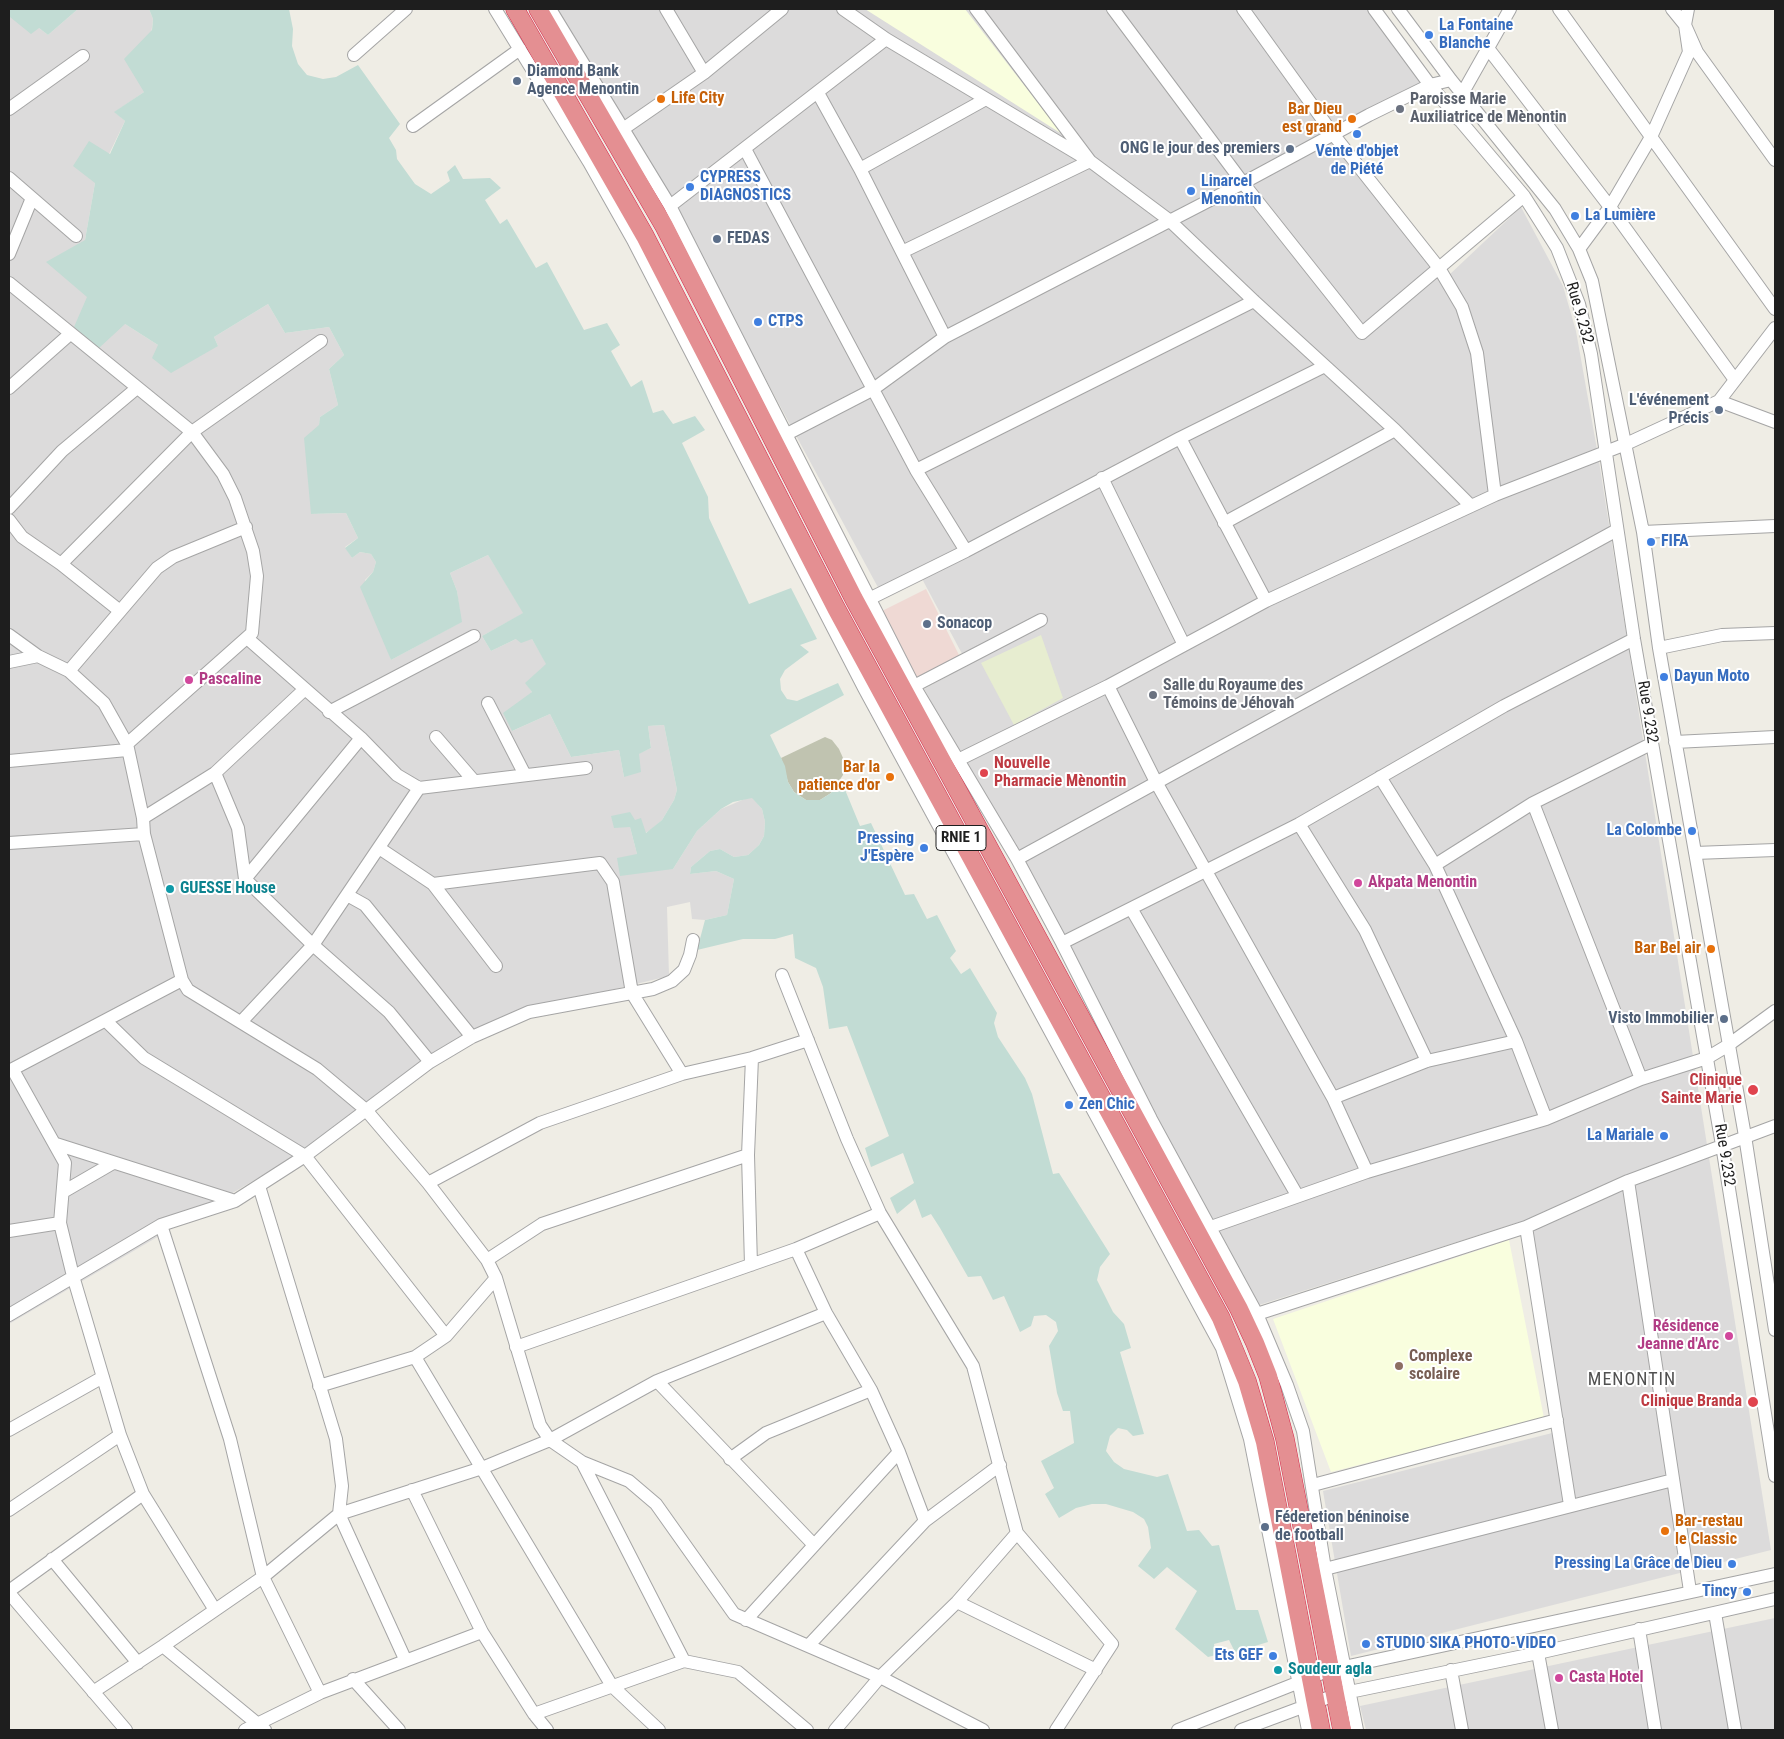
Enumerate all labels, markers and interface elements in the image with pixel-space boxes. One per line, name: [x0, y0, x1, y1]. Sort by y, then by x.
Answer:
place label: La Fontaine Blanche: [1439, 16, 1513, 54]
marker: La Fontaine Blanche: [1423, 29, 1435, 41]
place label: Diamond Bank Agence Menontin: [527, 62, 639, 100]
marker: Diamond Bank Agence Menontin: [511, 75, 523, 87]
place label: Life City: [671, 89, 724, 109]
place label: Paroisse Marie Auxiliatrice de Mènontin: [1410, 90, 1567, 128]
marker: Life City: [655, 93, 667, 105]
place label: Bar Dieu est grand: [1282, 100, 1342, 138]
marker: Paroisse Marie Auxiliatrice de Mènontin: [1394, 103, 1406, 115]
marker: Bar Dieu est grand: [1346, 113, 1358, 125]
marker: Vente d'objet de Piété: [1351, 128, 1363, 140]
place label: ONG le jour des premiers: [1120, 139, 1280, 159]
place label: Vente d'objet de Piété: [1316, 142, 1398, 180]
marker: ONG le jour des premiers: [1284, 143, 1296, 155]
place label: CYPRESS DIAGNOSTICS: [700, 168, 791, 206]
place label: Linarcel Menontin: [1201, 172, 1261, 210]
marker: CYPRESS DIAGNOSTICS: [684, 181, 696, 193]
marker: Linarcel Menontin: [1185, 185, 1197, 197]
place label: La Lumière: [1585, 206, 1656, 226]
marker: La Lumière: [1569, 210, 1581, 222]
place label: FEDAS: [727, 229, 770, 249]
marker: FEDAS: [711, 233, 723, 245]
street label: Rue 9.232: [1561, 280, 1597, 346]
place label: CTPS: [768, 312, 803, 332]
marker: CTPS: [752, 316, 764, 328]
place label: L'événement Précis: [1629, 391, 1709, 429]
marker: L'événement Précis: [1713, 404, 1725, 416]
place label: FIFA: [1661, 532, 1689, 552]
marker: FIFA: [1645, 536, 1657, 548]
place label: Sonacop: [937, 614, 992, 634]
marker: Sonacop: [921, 618, 933, 630]
place label: Dayun Moto: [1674, 667, 1750, 687]
place label: Pascaline: [199, 670, 261, 690]
marker: Dayun Moto: [1658, 671, 1670, 683]
marker: Pascaline: [183, 674, 195, 686]
place label: Salle du Royaume des Témoins de Jéhovah: [1163, 676, 1303, 714]
street label: Rue 9.232: [1633, 679, 1661, 745]
marker: Salle du Royaume des Témoins de Jéhovah: [1147, 689, 1159, 701]
place label: Nouvelle Pharmacie Mènontin: [994, 754, 1126, 792]
place label: Bar la patience d'or: [798, 758, 880, 796]
marker: Nouvelle Pharmacie Mènontin: [978, 767, 990, 779]
marker: Bar la patience d'or: [884, 771, 896, 783]
place label: La Colombe: [1607, 821, 1682, 841]
marker: La Colombe: [1686, 825, 1698, 837]
road number: RNIE 1: [936, 826, 986, 850]
place label: Pressing J'Espère: [858, 829, 914, 867]
marker: Pressing J'Espère: [918, 842, 930, 854]
place label: Akpata Menontin: [1368, 873, 1477, 893]
marker: Akpata Menontin: [1352, 877, 1364, 889]
place label: GUESSE House: [180, 879, 276, 899]
marker: GUESSE House: [164, 883, 176, 895]
place label: Bar Bel air: [1634, 939, 1701, 959]
marker: Bar Bel air: [1705, 943, 1717, 955]
place label: Visto Immobilier: [1608, 1009, 1714, 1029]
marker: Visto Immobilier: [1718, 1013, 1730, 1025]
place label: Clinique Sainte Marie: [1661, 1071, 1742, 1109]
marker: Clinique Sainte Marie: [1746, 1083, 1760, 1097]
place label: Zen Chic: [1079, 1095, 1135, 1115]
marker: Zen Chic: [1063, 1099, 1075, 1111]
street label: Rue 9.232: [1710, 1122, 1738, 1188]
place label: La Mariale: [1587, 1126, 1654, 1146]
marker: La Mariale: [1658, 1130, 1670, 1142]
place label: Résidence Jeanne d'Arc: [1637, 1317, 1719, 1355]
marker: Résidence Jeanne d'Arc: [1723, 1330, 1735, 1342]
place label: Complexe scolaire: [1409, 1347, 1472, 1385]
marker: Complexe scolaire: [1393, 1360, 1405, 1372]
district label: MENONTIN: [1587, 1369, 1677, 1391]
place label: Clinique Branda: [1641, 1392, 1742, 1412]
marker: Clinique Branda: [1746, 1395, 1760, 1409]
place label: Féderetion béninoise de football: [1275, 1508, 1409, 1546]
place label: Bar-restau le Classic: [1675, 1512, 1743, 1550]
marker: Féderetion béninoise de football: [1259, 1521, 1271, 1533]
marker: Bar-restau le Classic: [1659, 1525, 1671, 1537]
place label: Pressing La Grâce de Dieu: [1555, 1554, 1722, 1574]
marker: Pressing La Grâce de Dieu: [1726, 1558, 1738, 1570]
place label: Tincy: [1702, 1582, 1737, 1602]
marker: Tincy: [1741, 1586, 1753, 1598]
place label: STUDIO SIKA PHOTO-VIDEO: [1376, 1634, 1556, 1654]
marker: STUDIO SIKA PHOTO-VIDEO: [1360, 1638, 1372, 1650]
place label: Ets GEF: [1214, 1646, 1263, 1666]
marker: Ets GEF: [1267, 1650, 1279, 1662]
place label: Soudeur agla: [1288, 1660, 1372, 1680]
marker: Soudeur agla: [1272, 1664, 1284, 1676]
place label: Casta Hotel: [1569, 1668, 1643, 1688]
marker: Casta Hotel: [1553, 1672, 1565, 1684]

